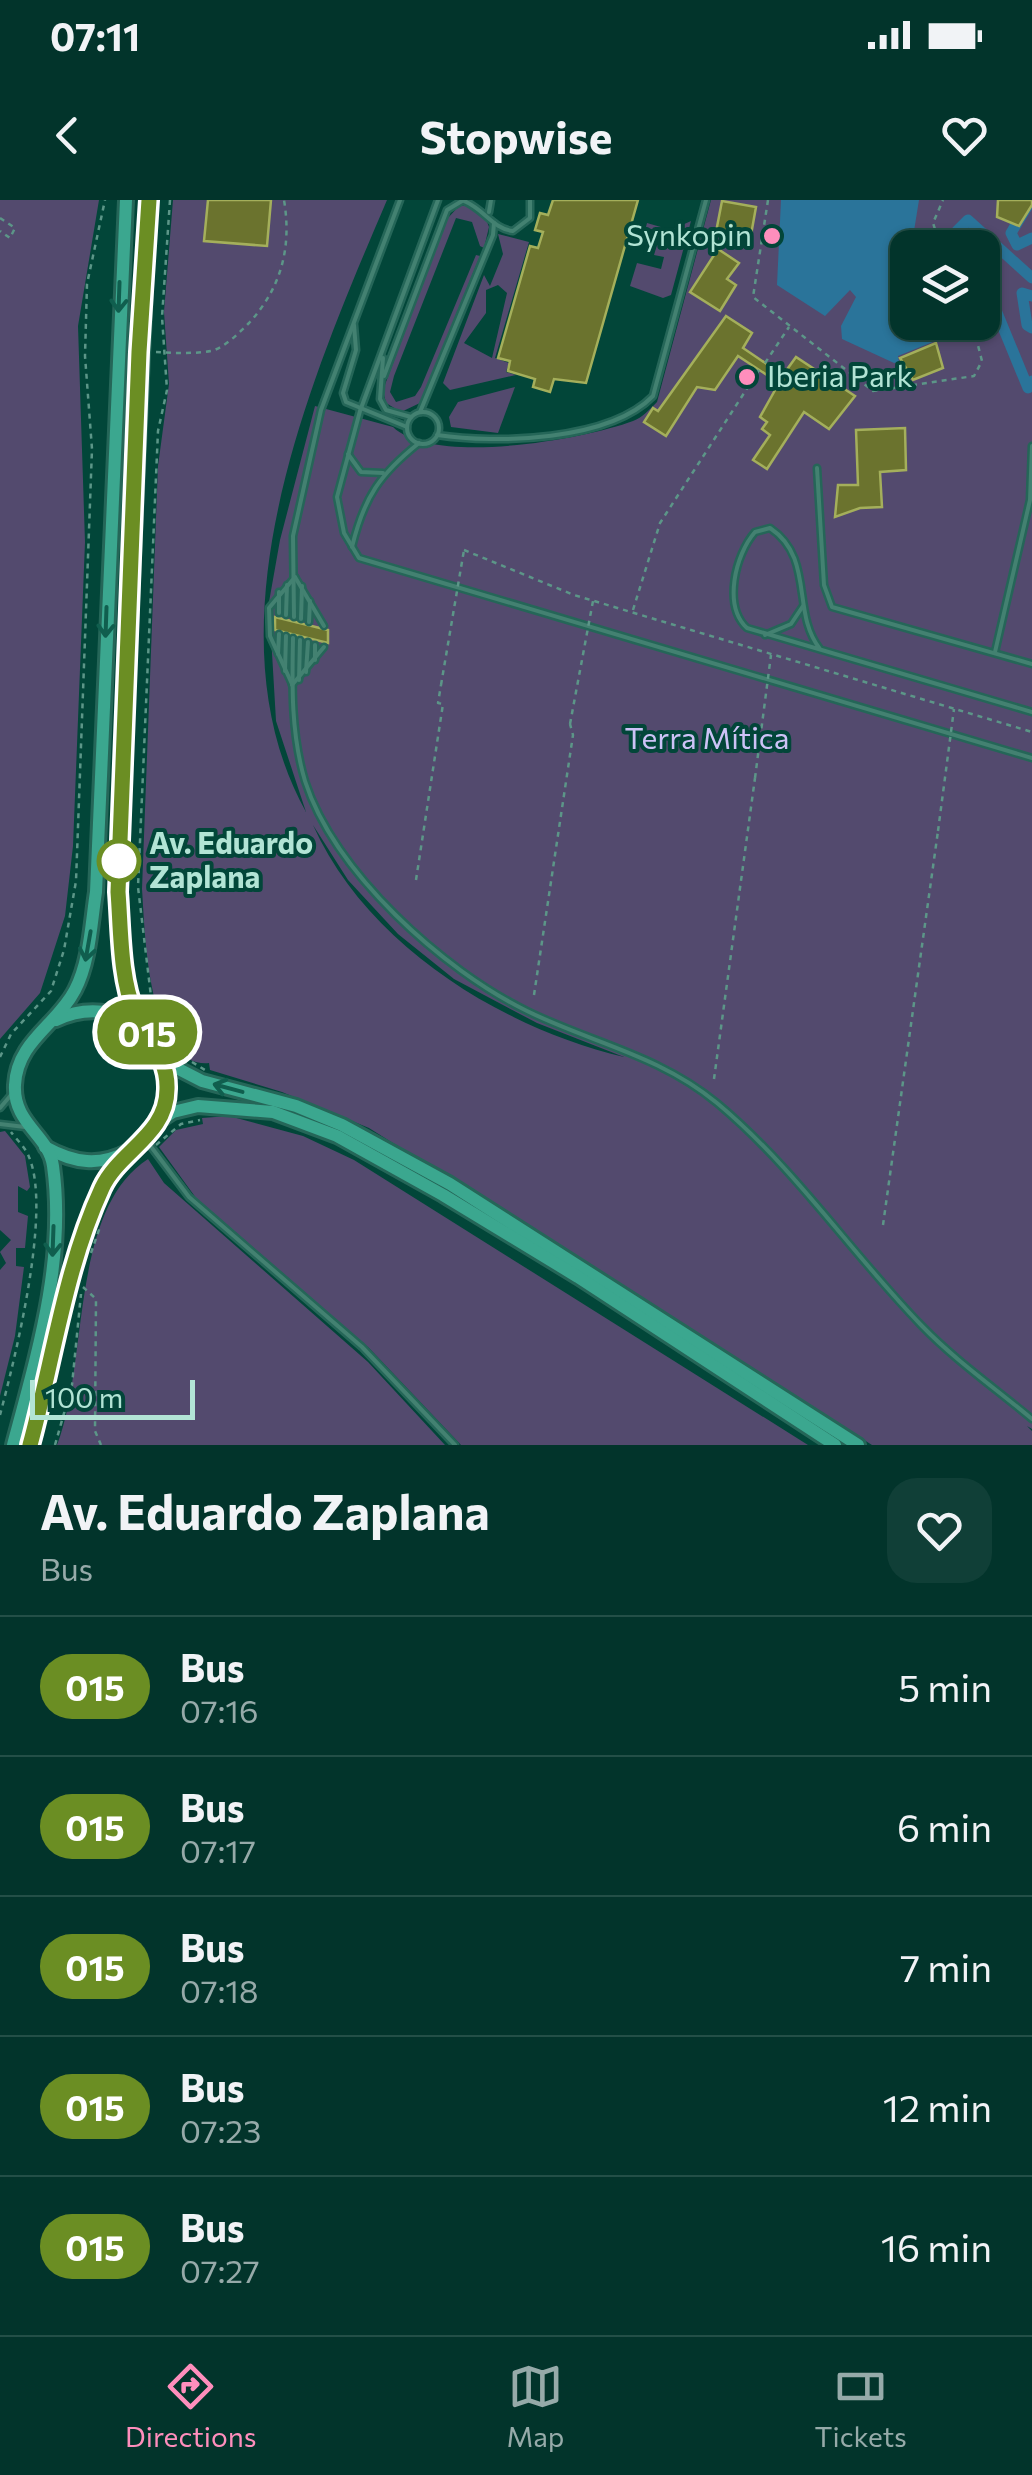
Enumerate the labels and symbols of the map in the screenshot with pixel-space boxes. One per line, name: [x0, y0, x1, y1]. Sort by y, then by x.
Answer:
place label: Synkopin: [626, 215, 752, 252]
marker: Synkopin: [761, 225, 783, 247]
one-way arrow: [110, 281, 129, 313]
place label: Iberia Park: [767, 356, 913, 393]
marker: Iberia Park: [736, 366, 758, 388]
one-way arrow: [96, 605, 115, 637]
park label: Terra Mítica: [625, 718, 789, 755]
place label: Av. Eduardo Zaplana: [149, 823, 313, 894]
marker: Av. Eduardo Zaplana: [98, 840, 140, 882]
one-way arrow: [78, 929, 97, 962]
line badge: 015: [90, 1000, 204, 1064]
one-way arrow: [213, 1077, 244, 1096]
one-way arrow: [44, 1224, 63, 1256]
scale bar: [30, 1375, 195, 1420]

